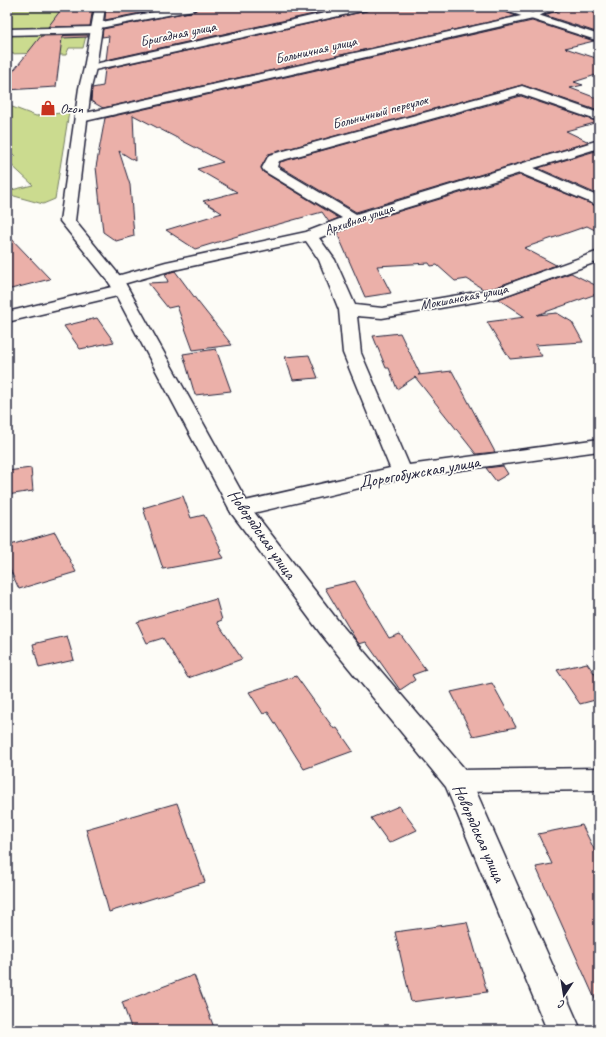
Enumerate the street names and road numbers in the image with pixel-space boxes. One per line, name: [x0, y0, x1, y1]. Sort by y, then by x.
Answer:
street label: Бригадная улица: [138, 17, 218, 50]
street label: Больничная улица: [274, 32, 359, 68]
street label: Больничный переулок: [330, 91, 431, 133]
street label: Архивная улица: [322, 199, 397, 239]
street label: Мокшанская улица: [419, 280, 510, 314]
street label: Дорогобужская улица: [357, 451, 483, 493]
street label: Новорядская улица: [223, 485, 301, 584]
street label: Новорядская улица: [448, 781, 510, 886]

